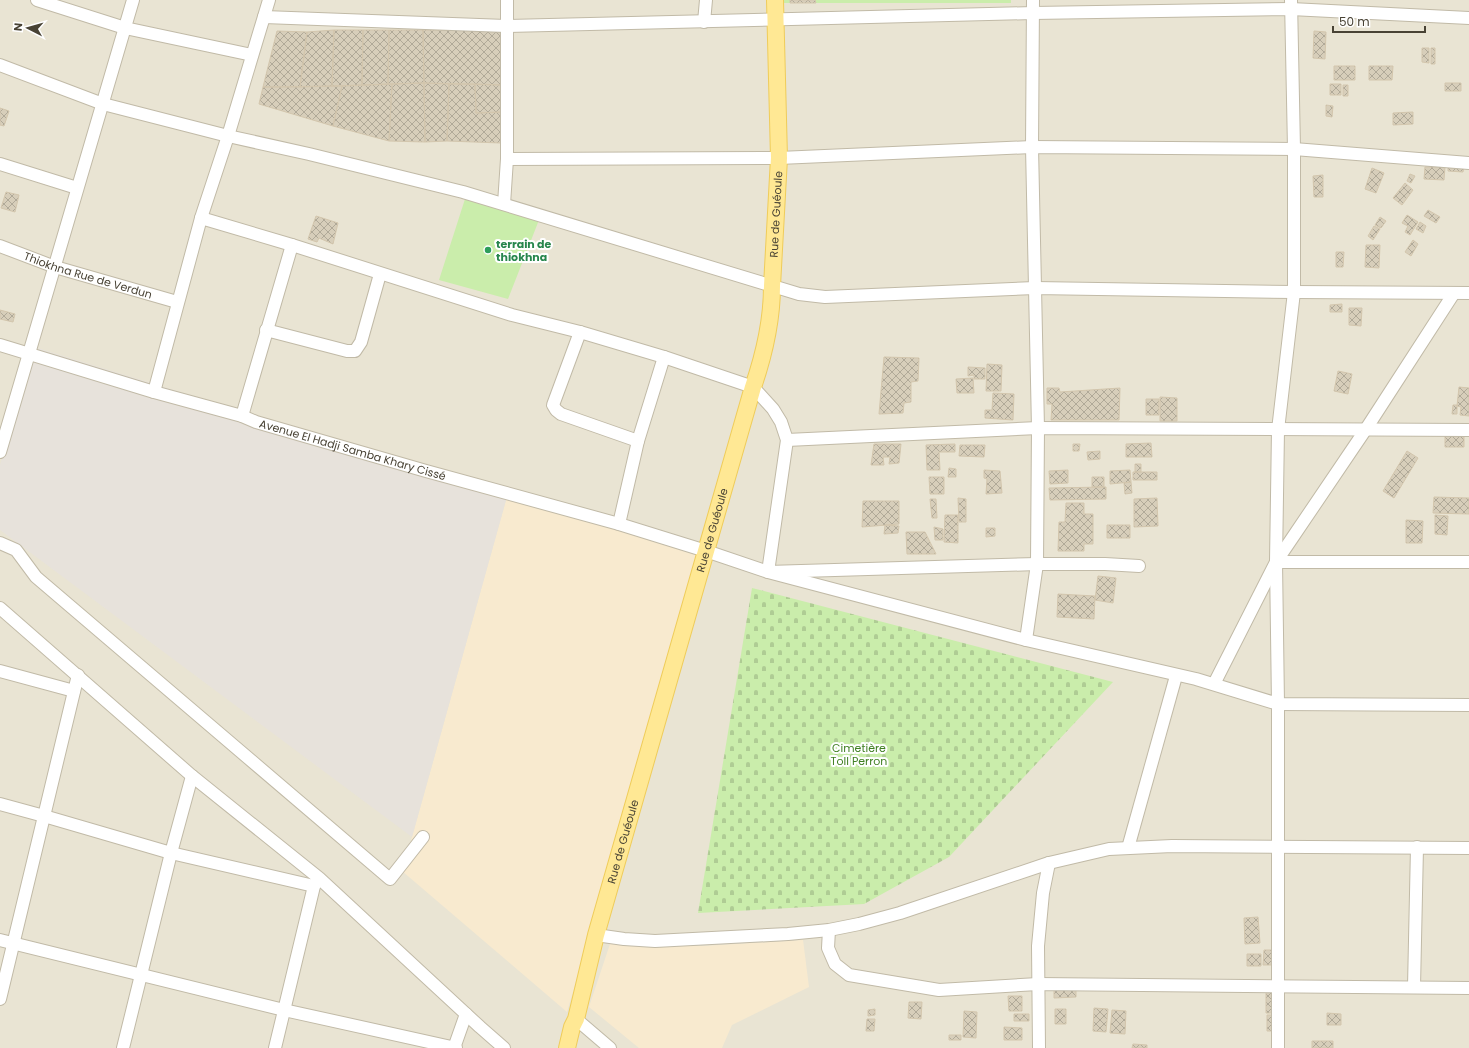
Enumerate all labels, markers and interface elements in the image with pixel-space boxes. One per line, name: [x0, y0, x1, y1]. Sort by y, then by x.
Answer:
north arrow: [8, 8, 48, 48]
scale bar: [1333, 8, 1425, 34]
text: 50 m: [1339, 13, 1370, 30]
text: N: [10, 22, 26, 32]
street label: Rue de Guéoule: [766, 170, 786, 258]
place label: terrain de thiokhna: [496, 236, 552, 265]
marker: terrain de thiokhna: [483, 245, 493, 255]
street label: Thiokhna Rue de Verdun: [22, 248, 154, 303]
street label: Avenue El Hadji Samba Khary Cissé: [257, 415, 448, 484]
street label: Rue de Guéoule: [692, 486, 732, 574]
park label: Cimetière Toll Perron: [831, 740, 887, 769]
street label: Rue de Guéoule: [603, 798, 642, 886]

